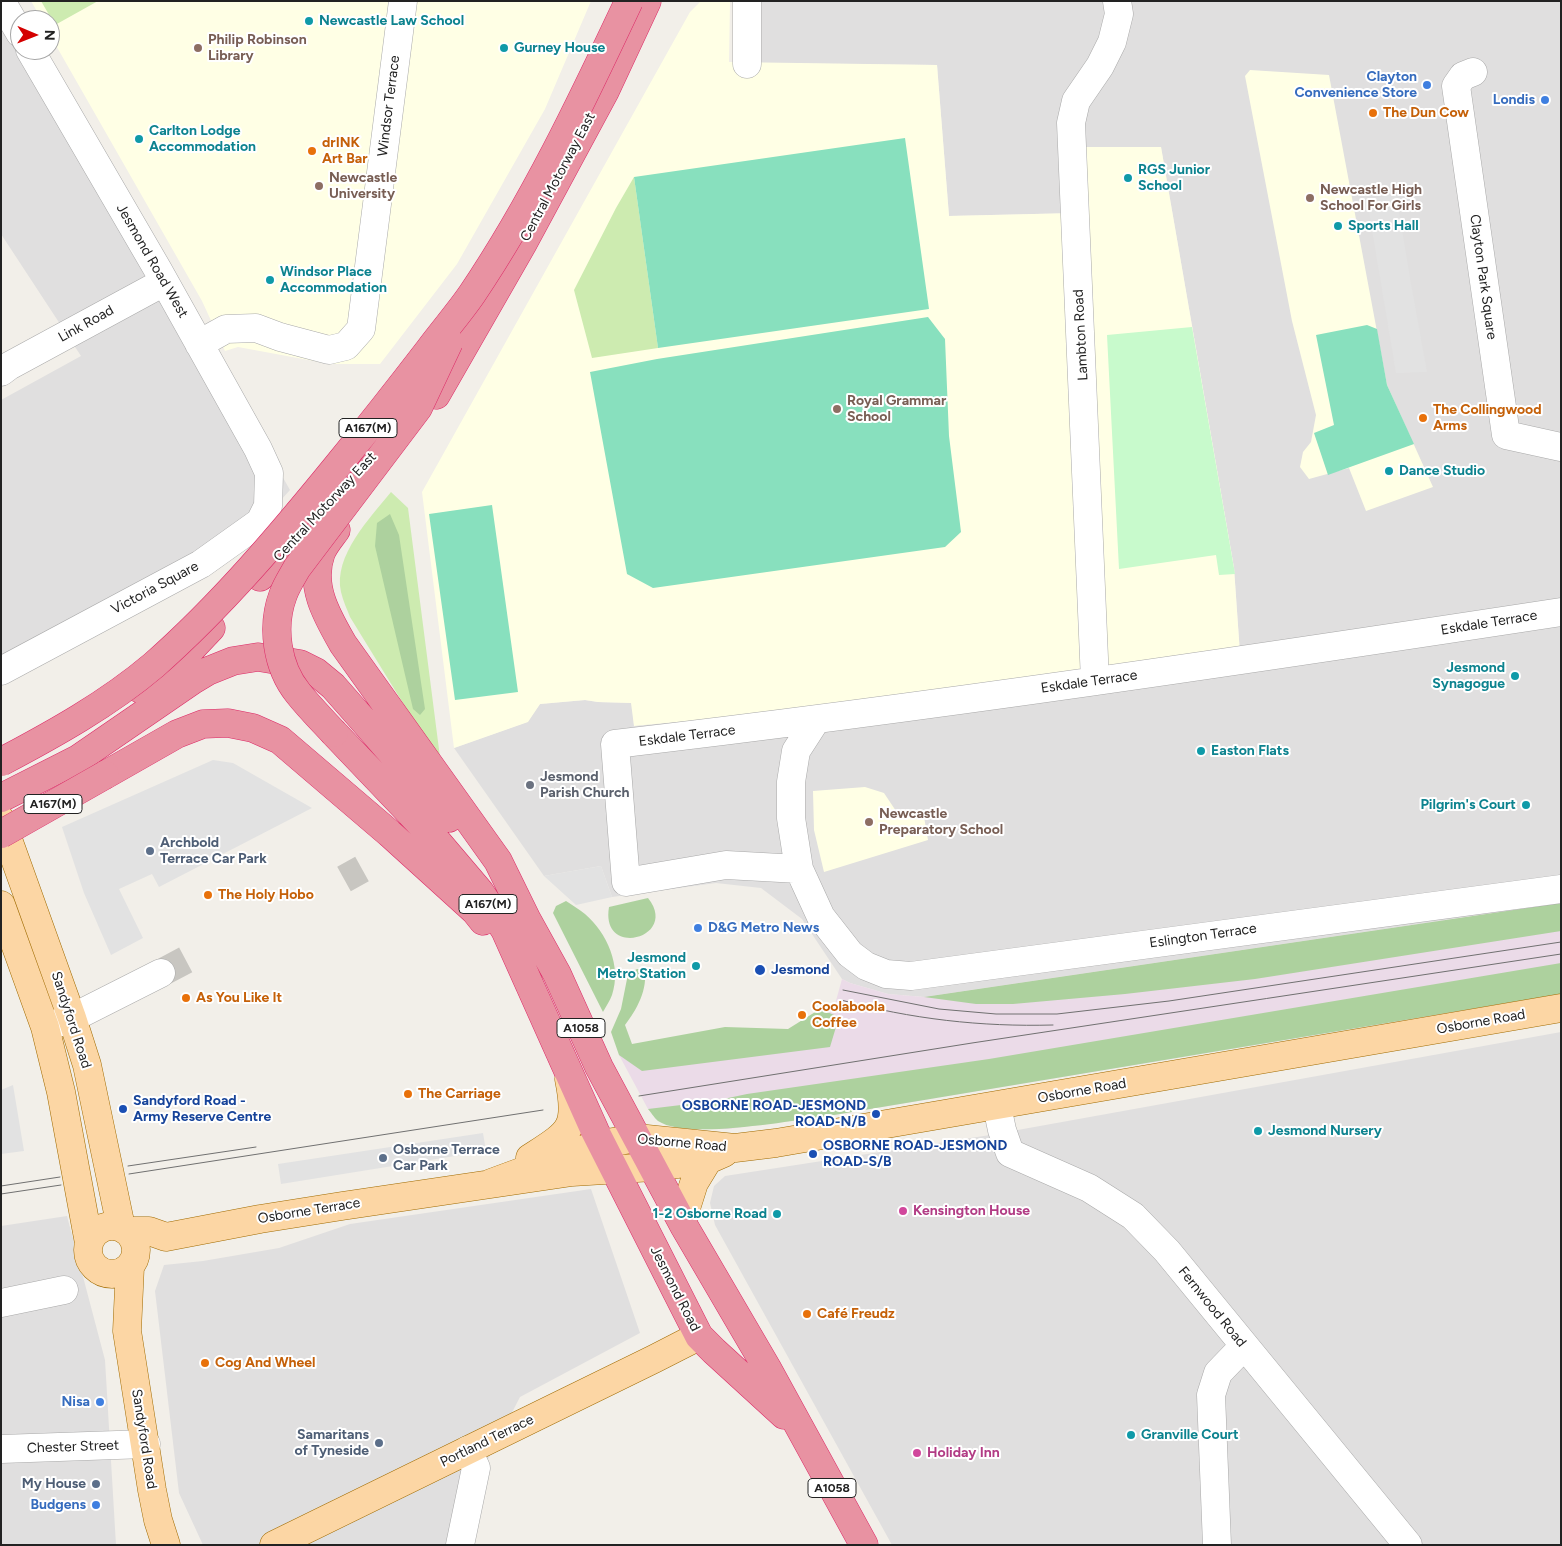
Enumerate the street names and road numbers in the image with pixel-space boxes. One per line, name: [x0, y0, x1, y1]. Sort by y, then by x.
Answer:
street label: Windsor Terrace: [374, 54, 404, 158]
street label: Central Motorway East: [517, 110, 599, 244]
street label: Jesmond Road West: [112, 201, 192, 321]
street label: Clayton Park Square: [1466, 213, 1500, 341]
street label: Lambton Road: [1070, 289, 1092, 381]
street label: Link Road: [55, 302, 117, 346]
road number: A167(M): [339, 418, 397, 438]
street label: Central Motorway East: [270, 449, 380, 565]
street label: Victoria Square: [108, 558, 202, 618]
street label: Eskdale Terrace: [1440, 607, 1538, 639]
street label: Eskdale Terrace: [1040, 667, 1138, 697]
street label: Eskdale Terrace: [638, 722, 736, 750]
road number: A167(M): [24, 794, 82, 814]
road number: A167(M): [459, 894, 517, 914]
street label: Eslington Terrace: [1148, 920, 1258, 952]
street label: Sandyford Road: [47, 969, 95, 1071]
street label: Osborne Road: [1435, 1006, 1527, 1038]
road number: A1058: [557, 1018, 605, 1038]
street label: Osborne Road: [1036, 1075, 1128, 1107]
street label: Osborne Road: [637, 1131, 727, 1155]
street label: Osborne Terrace: [256, 1195, 362, 1227]
street label: Jesmond Road: [646, 1244, 704, 1334]
street label: Fernwood Road: [1174, 1263, 1250, 1351]
street label: Sandyford Road: [128, 1388, 160, 1490]
street label: Portland Terrace: [437, 1411, 537, 1471]
street label: Chester Street: [27, 1437, 119, 1457]
road number: A1058: [808, 1479, 856, 1498]

